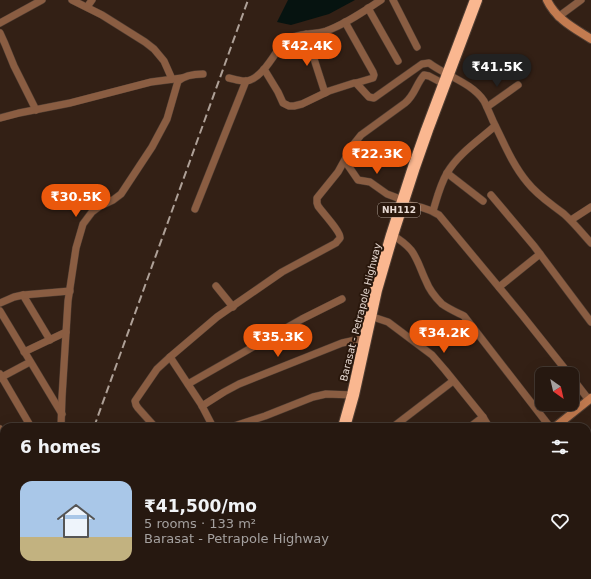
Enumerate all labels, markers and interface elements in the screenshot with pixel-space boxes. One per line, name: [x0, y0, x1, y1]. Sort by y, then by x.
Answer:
pin: ₹42.4K: [274, 33, 340, 67]
text: ₹42.4K: [281, 38, 333, 53]
pin: ₹41.5K: [464, 54, 530, 88]
text: ₹41.5K: [471, 59, 523, 74]
pin: ₹22.3K: [344, 141, 410, 175]
text: ₹22.3K: [351, 146, 403, 161]
pin: ₹30.5K: [43, 184, 109, 218]
text: ₹30.5K: [50, 189, 102, 204]
road number: NH112: [378, 203, 420, 217]
street label: Barasat - Petrapole Highway: [338, 242, 383, 382]
pin: ₹34.2K: [411, 320, 477, 354]
pin: ₹35.3K: [245, 324, 311, 358]
text: ₹34.2K: [418, 325, 470, 340]
text: ₹35.3K: [252, 329, 304, 344]
north arrow: [535, 367, 579, 411]
map controls: [535, 367, 579, 411]
icon: filters: [549, 436, 571, 458]
text: 6 homes: [20, 437, 101, 457]
text: ₹41,500/mo: [144, 496, 257, 516]
icon: home: [52, 497, 100, 545]
icon: heart: [549, 510, 571, 532]
text: 5 rooms · 133 m²: [144, 516, 256, 531]
text: Barasat - Petrapole Highway: [144, 531, 329, 546]

